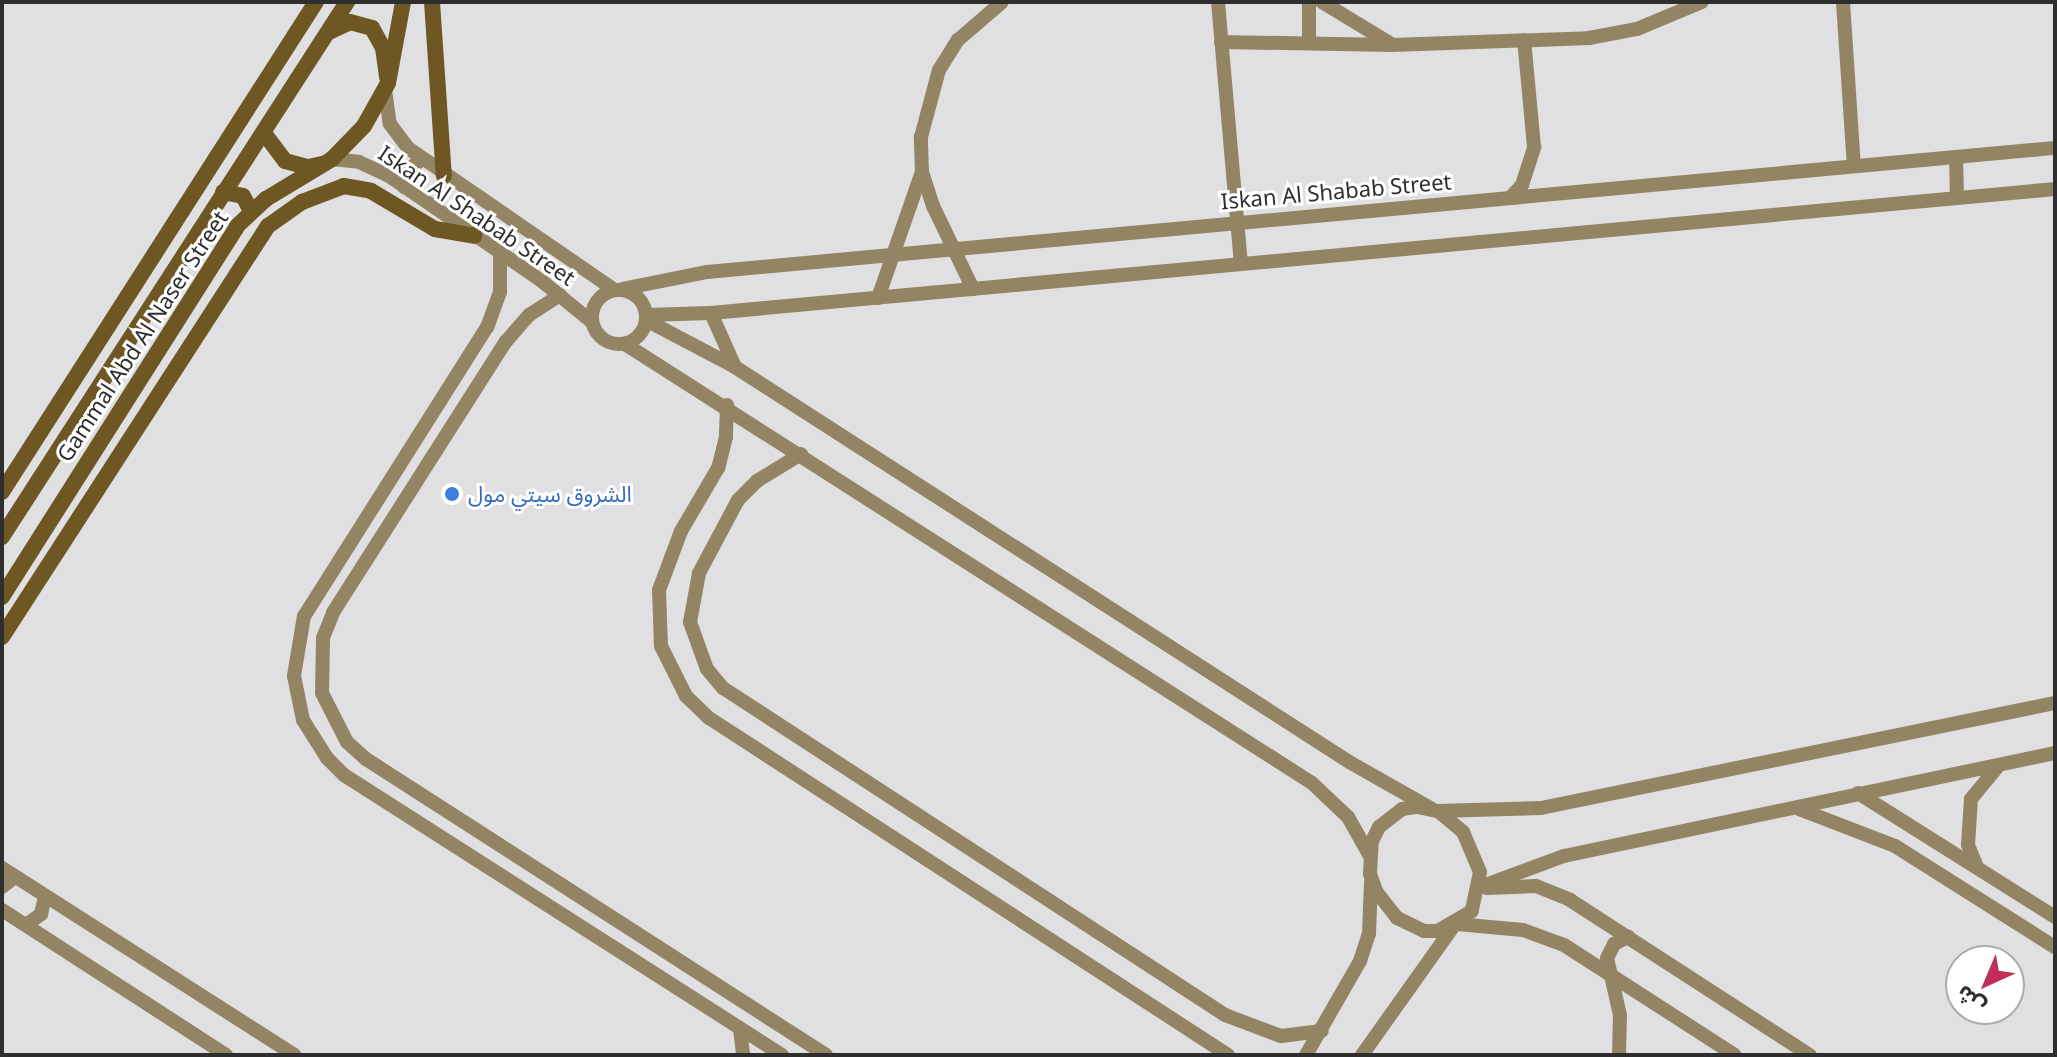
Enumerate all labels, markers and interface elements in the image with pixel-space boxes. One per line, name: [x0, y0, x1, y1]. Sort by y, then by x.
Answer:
street label: Iskan Al Shabab Street: [374, 139, 580, 291]
street label: Iskan Al Shabab Street: [1220, 168, 1452, 214]
street label: Gammal Abd Al Naser Street: [51, 206, 233, 466]
place label: الشروق سيتي مول: [468, 481, 632, 507]
marker: الشروق سيتي مول: [443, 485, 461, 503]
north arrow: [1945, 945, 2025, 1025]
text: ش: [1948, 980, 1991, 1022]

